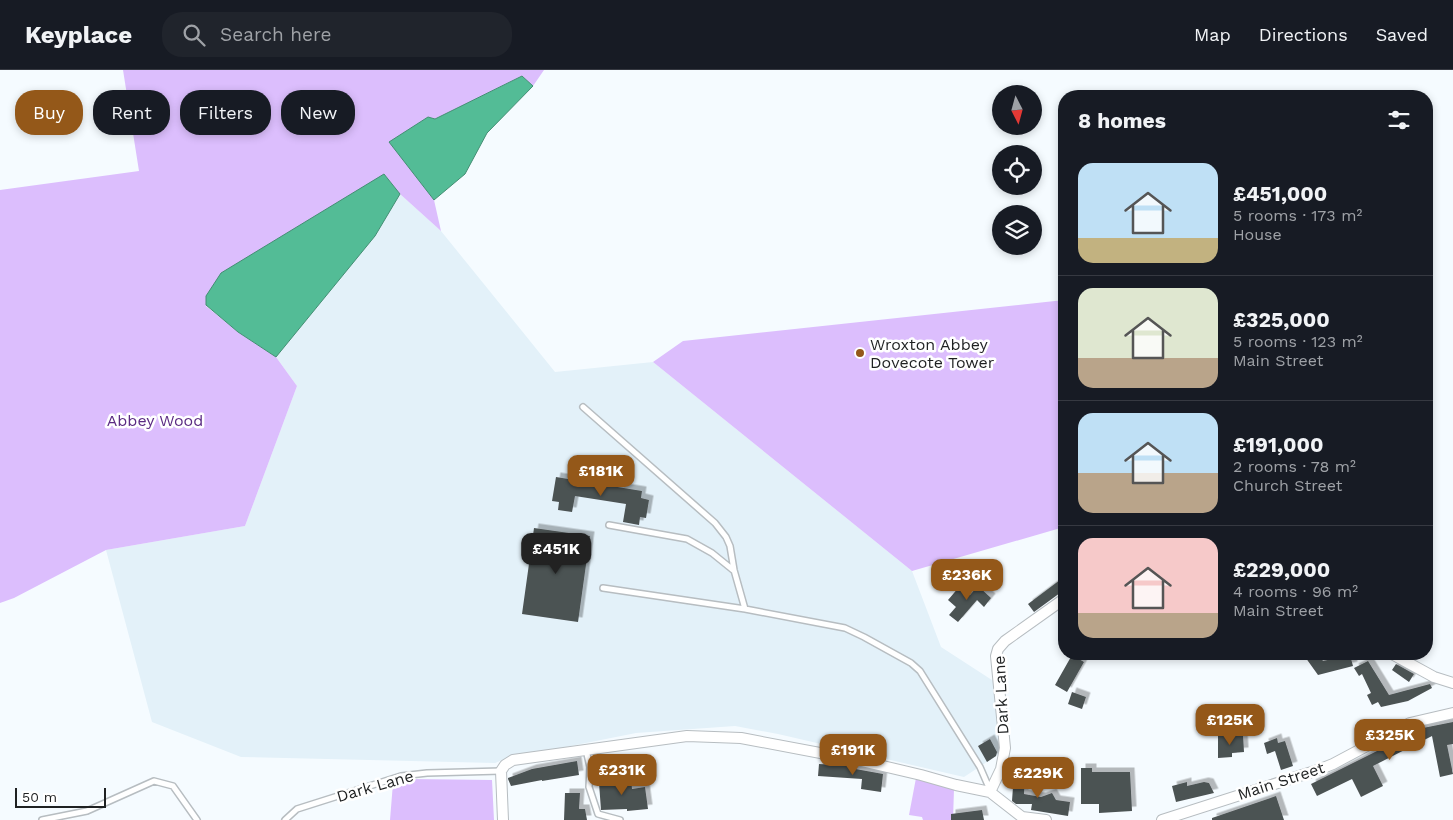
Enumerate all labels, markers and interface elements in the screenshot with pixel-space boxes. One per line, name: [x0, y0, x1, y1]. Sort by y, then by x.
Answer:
search box: [162, 12, 512, 57]
text: Keyplace: [25, 21, 132, 49]
icon: search: [180, 21, 208, 49]
text: Search here: [220, 23, 331, 46]
text: Map: [1194, 24, 1231, 45]
text: Directions: [1259, 24, 1348, 45]
text: Saved: [1376, 24, 1428, 45]
north arrow: [992, 85, 1042, 135]
map controls: [992, 85, 1042, 255]
chip: Buy: [15, 90, 83, 135]
chip: Rent: [93, 90, 170, 135]
chip: Filters: [180, 90, 271, 135]
chip: New: [281, 90, 355, 135]
icon: filters: [1385, 106, 1413, 134]
text: 8 homes: [1078, 108, 1166, 133]
button: locate: [992, 145, 1042, 195]
text: £451,000: [1233, 181, 1327, 206]
icon: home: [1118, 183, 1178, 243]
button: layers: [992, 205, 1042, 255]
text: 5 rooms · 173 m²: [1233, 206, 1362, 225]
text: House: [1233, 225, 1282, 244]
text: £325,000: [1233, 307, 1330, 332]
icon: home: [1118, 308, 1178, 368]
text: 5 rooms · 123 m²: [1233, 332, 1363, 351]
place label: Wroxton Abbey Dovecote Tower: [870, 335, 995, 372]
marker: Wroxton Abbey Dovecote Tower: [854, 347, 866, 359]
text: Main Street: [1233, 351, 1323, 370]
park label: Abbey Wood: [107, 411, 203, 430]
text: £191,000: [1233, 432, 1324, 457]
icon: home: [1118, 433, 1178, 493]
pin: £181K: [566, 454, 636, 497]
text: 2 rooms · 78 m²: [1233, 457, 1356, 476]
text: £181K: [579, 461, 623, 480]
text: Church Street: [1233, 476, 1343, 495]
pin: £451K: [521, 532, 591, 575]
text: £451K: [532, 539, 580, 558]
text: £229,000: [1233, 557, 1330, 582]
pin: £236K: [932, 558, 1002, 601]
icon: home: [1118, 558, 1178, 618]
text: £236K: [942, 565, 992, 584]
text: 4 rooms · 96 m²: [1233, 582, 1358, 601]
text: Main Street: [1233, 601, 1323, 620]
street label: Dark Lane: [989, 655, 1013, 735]
pin: £125K: [1195, 704, 1265, 746]
text: £125K: [1207, 710, 1253, 729]
pin: £325K: [1355, 718, 1425, 761]
text: £325K: [1365, 725, 1415, 744]
pin: £191K: [818, 734, 888, 776]
text: £191K: [831, 740, 875, 759]
pin: £231K: [587, 754, 657, 796]
pin: £229K: [1003, 756, 1073, 799]
street label: Main Street: [1235, 758, 1327, 804]
text: £231K: [599, 760, 645, 779]
text: £229K: [1013, 763, 1063, 782]
street label: Dark Lane: [334, 766, 416, 806]
scale bar: [15, 785, 106, 808]
text: 50 m: [22, 789, 57, 805]

